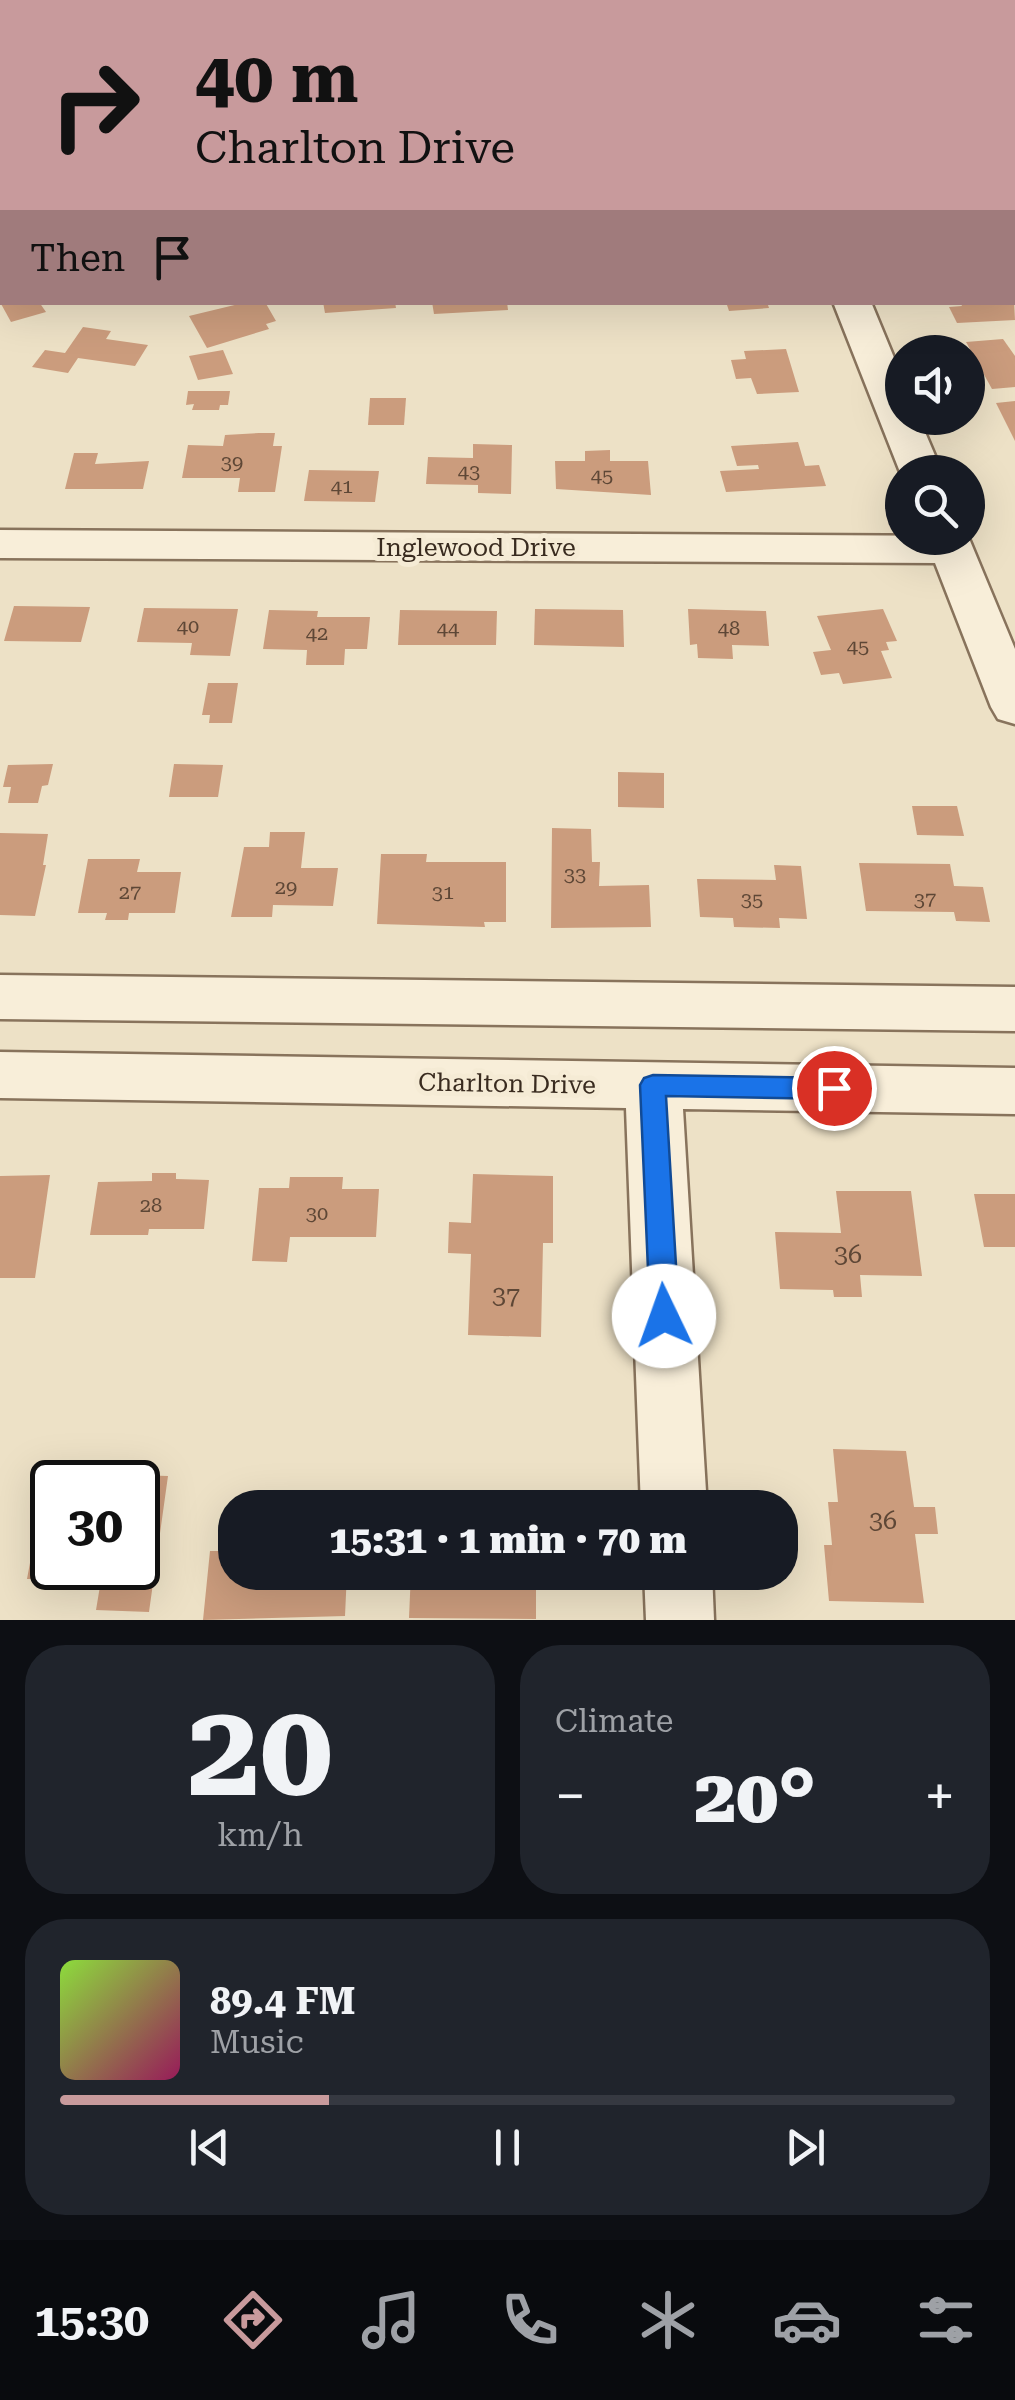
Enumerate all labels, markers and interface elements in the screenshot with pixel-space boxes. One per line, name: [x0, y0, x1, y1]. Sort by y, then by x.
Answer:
text: 40 m: [195, 37, 359, 119]
icon: right: [30, 40, 160, 170]
text: Charlton Drive: [195, 121, 515, 174]
icon: arrive: [145, 230, 200, 285]
text: Then: [30, 236, 125, 280]
map controls: [885, 335, 985, 555]
button: sound: [885, 335, 985, 435]
house number: 39: [221, 450, 243, 474]
button: search: [885, 455, 985, 555]
house number: 43: [458, 459, 480, 483]
house number: 45: [591, 463, 613, 487]
house number: 41: [331, 474, 353, 498]
street label: Inglewood Drive: [376, 533, 576, 562]
house number: 40: [177, 614, 199, 638]
house number: 44: [437, 616, 460, 640]
house number: 48: [718, 616, 740, 640]
house number: 42: [306, 621, 328, 645]
house number: 45: [847, 634, 869, 658]
house number: 33: [564, 862, 586, 886]
house number: 29: [275, 875, 297, 899]
house number: 27: [119, 880, 141, 904]
house number: 31: [432, 880, 454, 904]
house number: 35: [741, 887, 763, 911]
house number: 37: [914, 887, 936, 911]
pin: [792, 1046, 877, 1131]
icon: arrive: [807, 1061, 862, 1116]
street label: Charlton Drive: [418, 1067, 596, 1100]
house number: 28: [140, 1193, 162, 1217]
house number: 30: [306, 1201, 328, 1225]
house number: 36: [834, 1240, 862, 1269]
position arrow: [612, 1264, 716, 1368]
house number: 37: [492, 1281, 520, 1310]
speed limit sign: 30: [30, 1460, 160, 1590]
house number: 36: [869, 1506, 897, 1535]
text: 15:31 · 1 min · 70 m: [329, 1518, 687, 1562]
text: 20: [187, 1674, 333, 1827]
text: Climate: [555, 1702, 673, 1740]
text: 20°: [694, 1752, 816, 1840]
text: −: [555, 1764, 586, 1828]
text: +: [924, 1764, 955, 1828]
text: km/h: [217, 1816, 303, 1854]
text: 89.4 FM: [210, 1979, 356, 2023]
text: Music: [210, 2023, 304, 2061]
icon: previous: [182, 2120, 237, 2175]
icon: pause: [480, 2120, 535, 2175]
icon: next: [778, 2120, 833, 2175]
icon: directions: [218, 2285, 288, 2355]
icon: music: [356, 2285, 426, 2355]
icon: phone: [495, 2285, 565, 2355]
icon: climate: [633, 2285, 703, 2355]
icon: car: [772, 2285, 842, 2355]
icon: filters: [911, 2285, 981, 2355]
text: 15:30: [34, 2294, 149, 2347]

